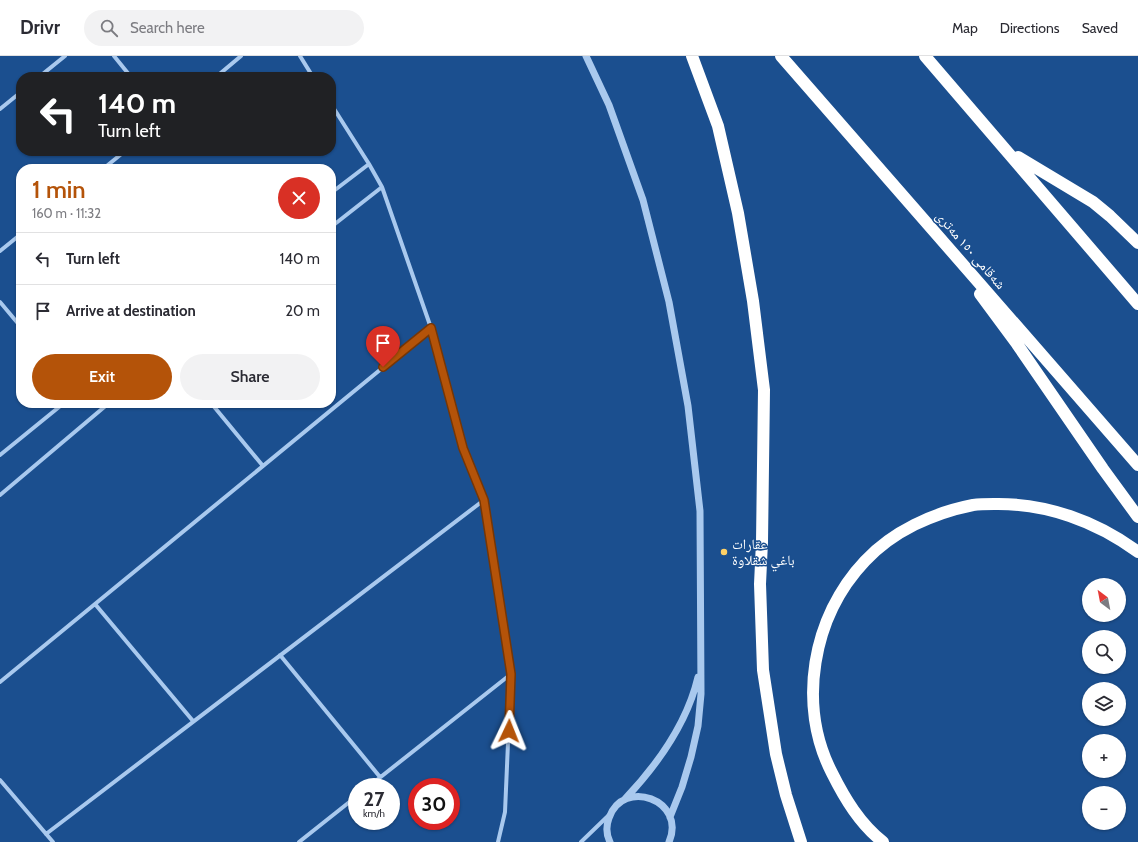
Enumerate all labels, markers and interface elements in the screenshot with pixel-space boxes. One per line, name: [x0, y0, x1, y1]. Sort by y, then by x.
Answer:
search box: [84, 10, 364, 46]
text: Drivr: [20, 16, 60, 39]
icon: search: [98, 17, 120, 39]
text: Search here: [130, 19, 205, 37]
text: Map: [952, 19, 978, 37]
text: Directions: [1000, 19, 1060, 37]
text: Saved: [1082, 19, 1118, 37]
text: 140 m: [98, 86, 176, 120]
icon: left: [32, 88, 84, 140]
text: Turn left: [98, 120, 161, 142]
text: 1 min: [32, 175, 86, 204]
button: close: [278, 177, 320, 219]
text: 160 m · 11:32: [32, 205, 101, 221]
street label: شەقامی ١٥٠ مەتری: [932, 207, 1010, 293]
icon: left: [32, 248, 54, 270]
text: Turn left: [66, 250, 120, 268]
text: 140 m: [279, 250, 320, 268]
icon: arrive: [32, 300, 54, 322]
text: Arrive at destination: [66, 302, 196, 320]
text: 20 m: [285, 302, 320, 320]
pin: [366, 326, 400, 367]
icon: arrive: [372, 332, 394, 354]
button: Exit: [32, 354, 172, 400]
button: Share: [180, 354, 320, 400]
place label: عقارات باغي شقلاوة: [732, 535, 795, 572]
marker: عقارات باغي شقلاوة: [719, 547, 729, 557]
north arrow: [1082, 578, 1126, 622]
map controls: [1082, 578, 1126, 830]
button: search: [1082, 630, 1126, 674]
button: layers: [1082, 682, 1126, 726]
position arrow: [488, 710, 530, 752]
button: +: [1082, 734, 1126, 778]
speed limit sign: 30: [408, 778, 460, 830]
button: −: [1082, 786, 1126, 830]
text: 27: [364, 787, 384, 811]
text: km/h: [363, 807, 385, 820]

